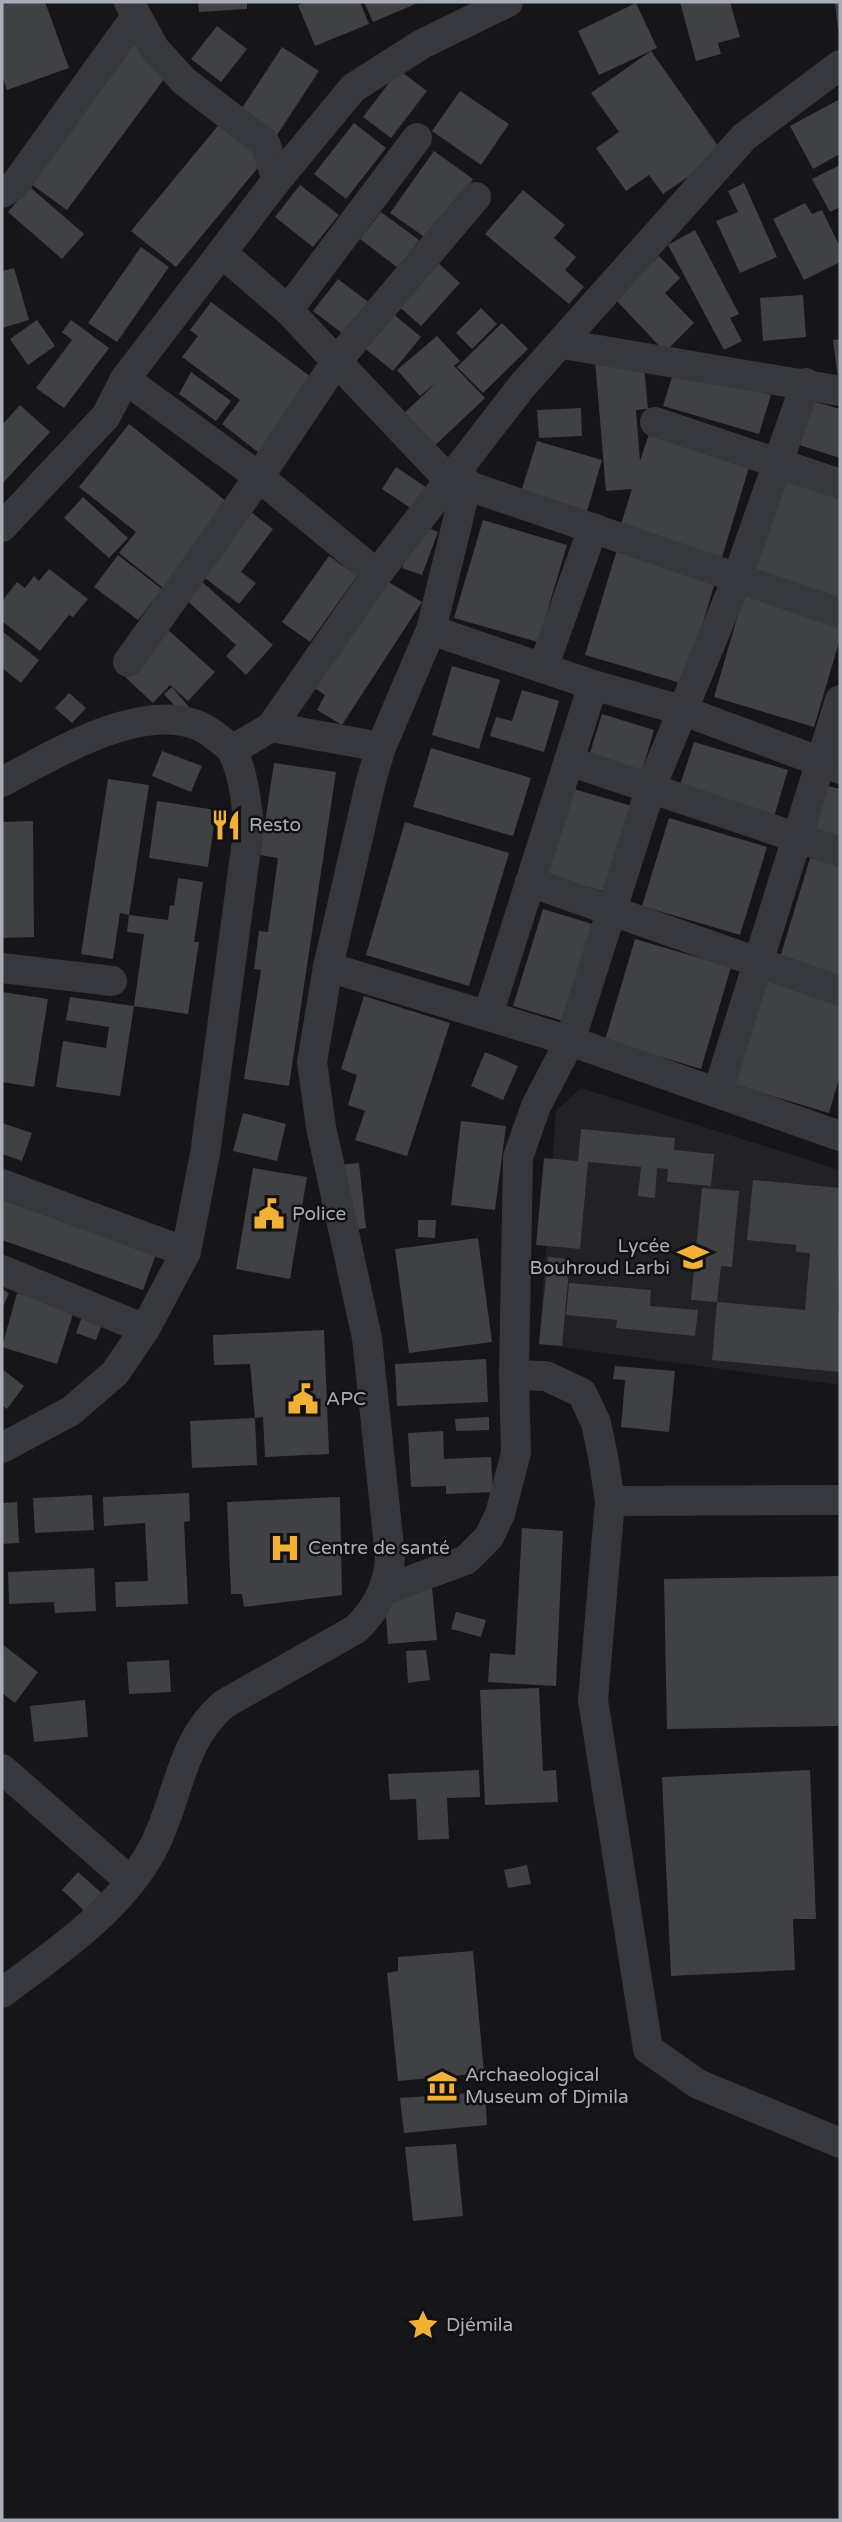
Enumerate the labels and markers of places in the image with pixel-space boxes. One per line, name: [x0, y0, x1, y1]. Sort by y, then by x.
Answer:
restaurant icon: Resto: [209, 808, 243, 842]
place label: Resto: [249, 814, 301, 836]
public building icon: Police: [252, 1197, 286, 1231]
place label: Police: [292, 1203, 346, 1225]
place label: Lycée Bouhroud Larbi: [530, 1235, 670, 1279]
school or university icon: Lycée Bouhroud Larbi: [676, 1240, 710, 1274]
public building icon: APC: [286, 1382, 320, 1416]
place label: APC: [326, 1388, 366, 1410]
hospital icon: Centre de santé: [268, 1531, 302, 1565]
place label: Centre de santé: [308, 1537, 450, 1559]
place label: Archaeological Museum of Djmila: [465, 2064, 629, 2108]
museum icon: Archaeological Museum of Djmila: [425, 2069, 459, 2103]
place icon: Djémila: [406, 2308, 440, 2342]
place label: Djémila: [446, 2314, 513, 2336]

